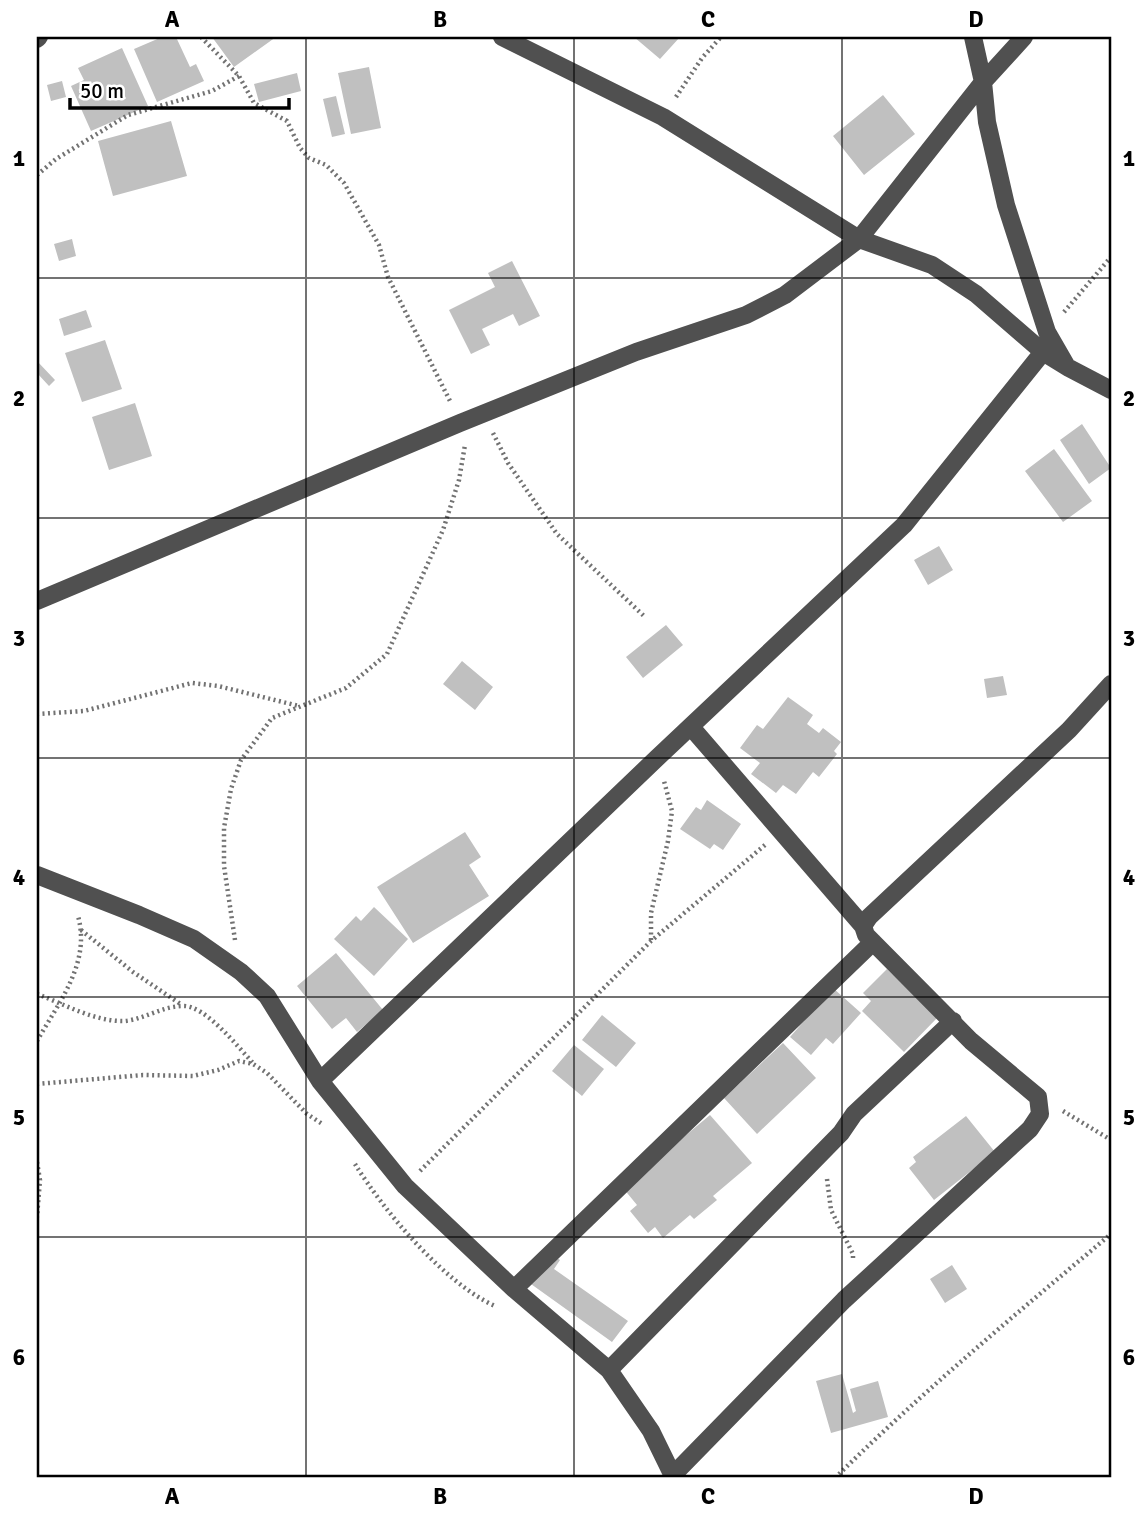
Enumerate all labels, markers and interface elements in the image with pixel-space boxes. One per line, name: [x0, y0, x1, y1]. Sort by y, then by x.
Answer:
text: A: [165, 5, 180, 34]
text: B: [433, 5, 447, 34]
text: C: [701, 5, 715, 34]
text: D: [968, 5, 984, 34]
scale bar: [70, 66, 289, 110]
text: 50 m: [80, 78, 124, 104]
text: 1: [13, 144, 25, 173]
text: 1: [1123, 144, 1135, 173]
text: 2: [13, 384, 25, 413]
text: 2: [1123, 384, 1135, 413]
text: 3: [13, 624, 25, 653]
text: 3: [1123, 624, 1135, 653]
text: 4: [13, 863, 25, 892]
text: 4: [1123, 863, 1135, 892]
text: 5: [13, 1103, 25, 1132]
text: 5: [1123, 1103, 1135, 1132]
text: 6: [13, 1343, 25, 1372]
text: 6: [1123, 1343, 1135, 1372]
text: A: [165, 1482, 180, 1511]
text: B: [433, 1482, 447, 1511]
text: C: [701, 1482, 715, 1511]
text: D: [968, 1482, 984, 1511]

